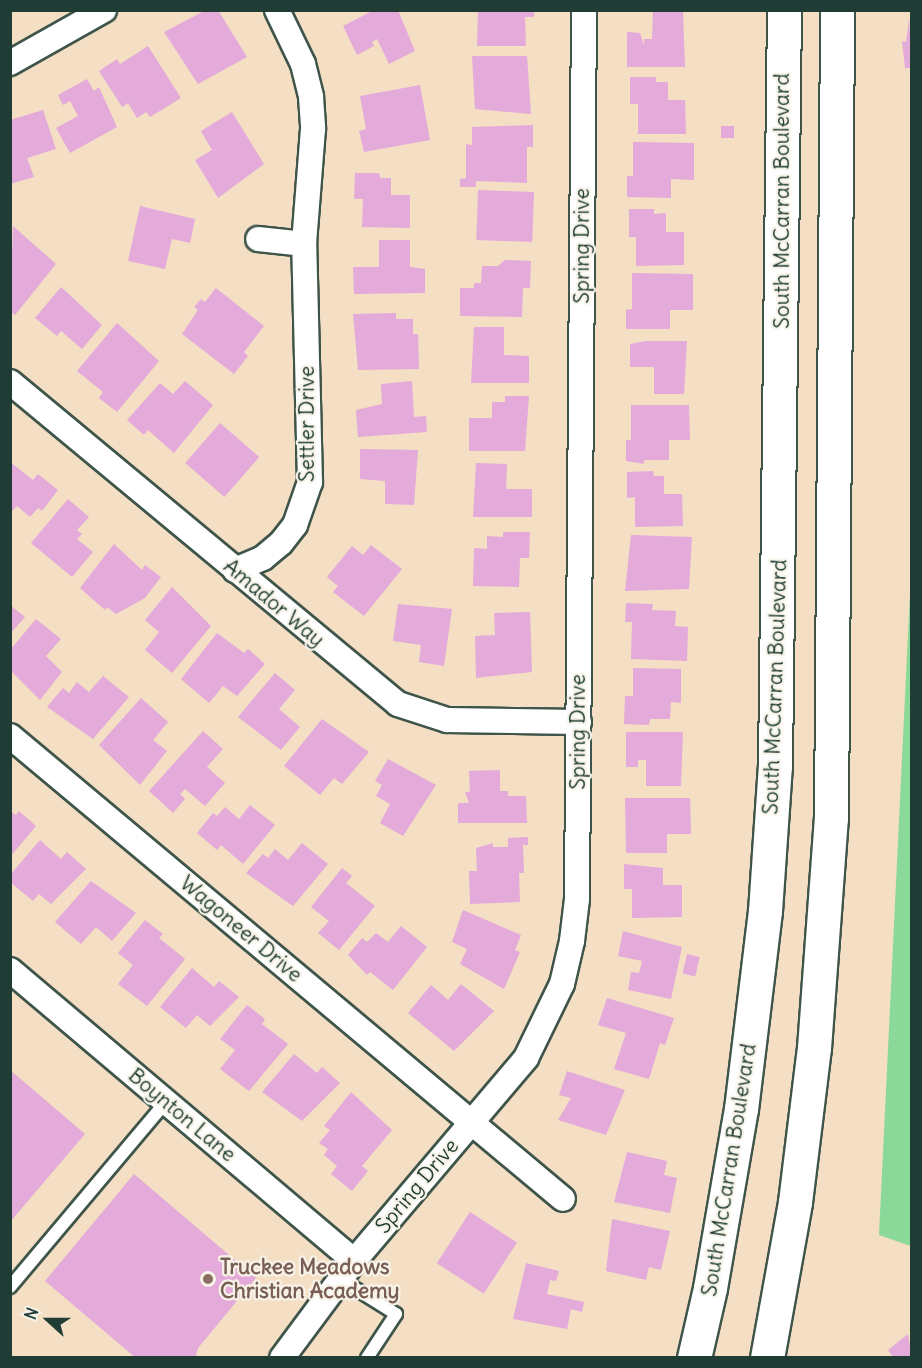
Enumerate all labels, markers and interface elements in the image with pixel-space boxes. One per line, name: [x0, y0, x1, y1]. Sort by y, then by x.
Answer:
street label: South McCarran Boulevard: [769, 73, 795, 329]
street label: Spring Drive: [569, 188, 595, 304]
street label: Settler Drive: [294, 366, 320, 482]
street label: Amador Way: [219, 554, 329, 652]
street label: South McCarran Boulevard: [758, 559, 792, 815]
street label: Spring Drive: [565, 674, 591, 790]
street label: Wagoneer Drive: [175, 871, 307, 987]
street label: South McCarran Boulevard: [697, 1042, 761, 1298]
street label: Boynton Lane: [123, 1063, 241, 1167]
street label: Spring Drive: [370, 1134, 464, 1238]
place label: Truckee Meadows Christian Academy: [220, 1254, 399, 1304]
marker: Truckee Meadows Christian Academy: [201, 1272, 215, 1286]
north arrow: [18, 1290, 78, 1350]
text: N: [20, 1305, 43, 1322]

